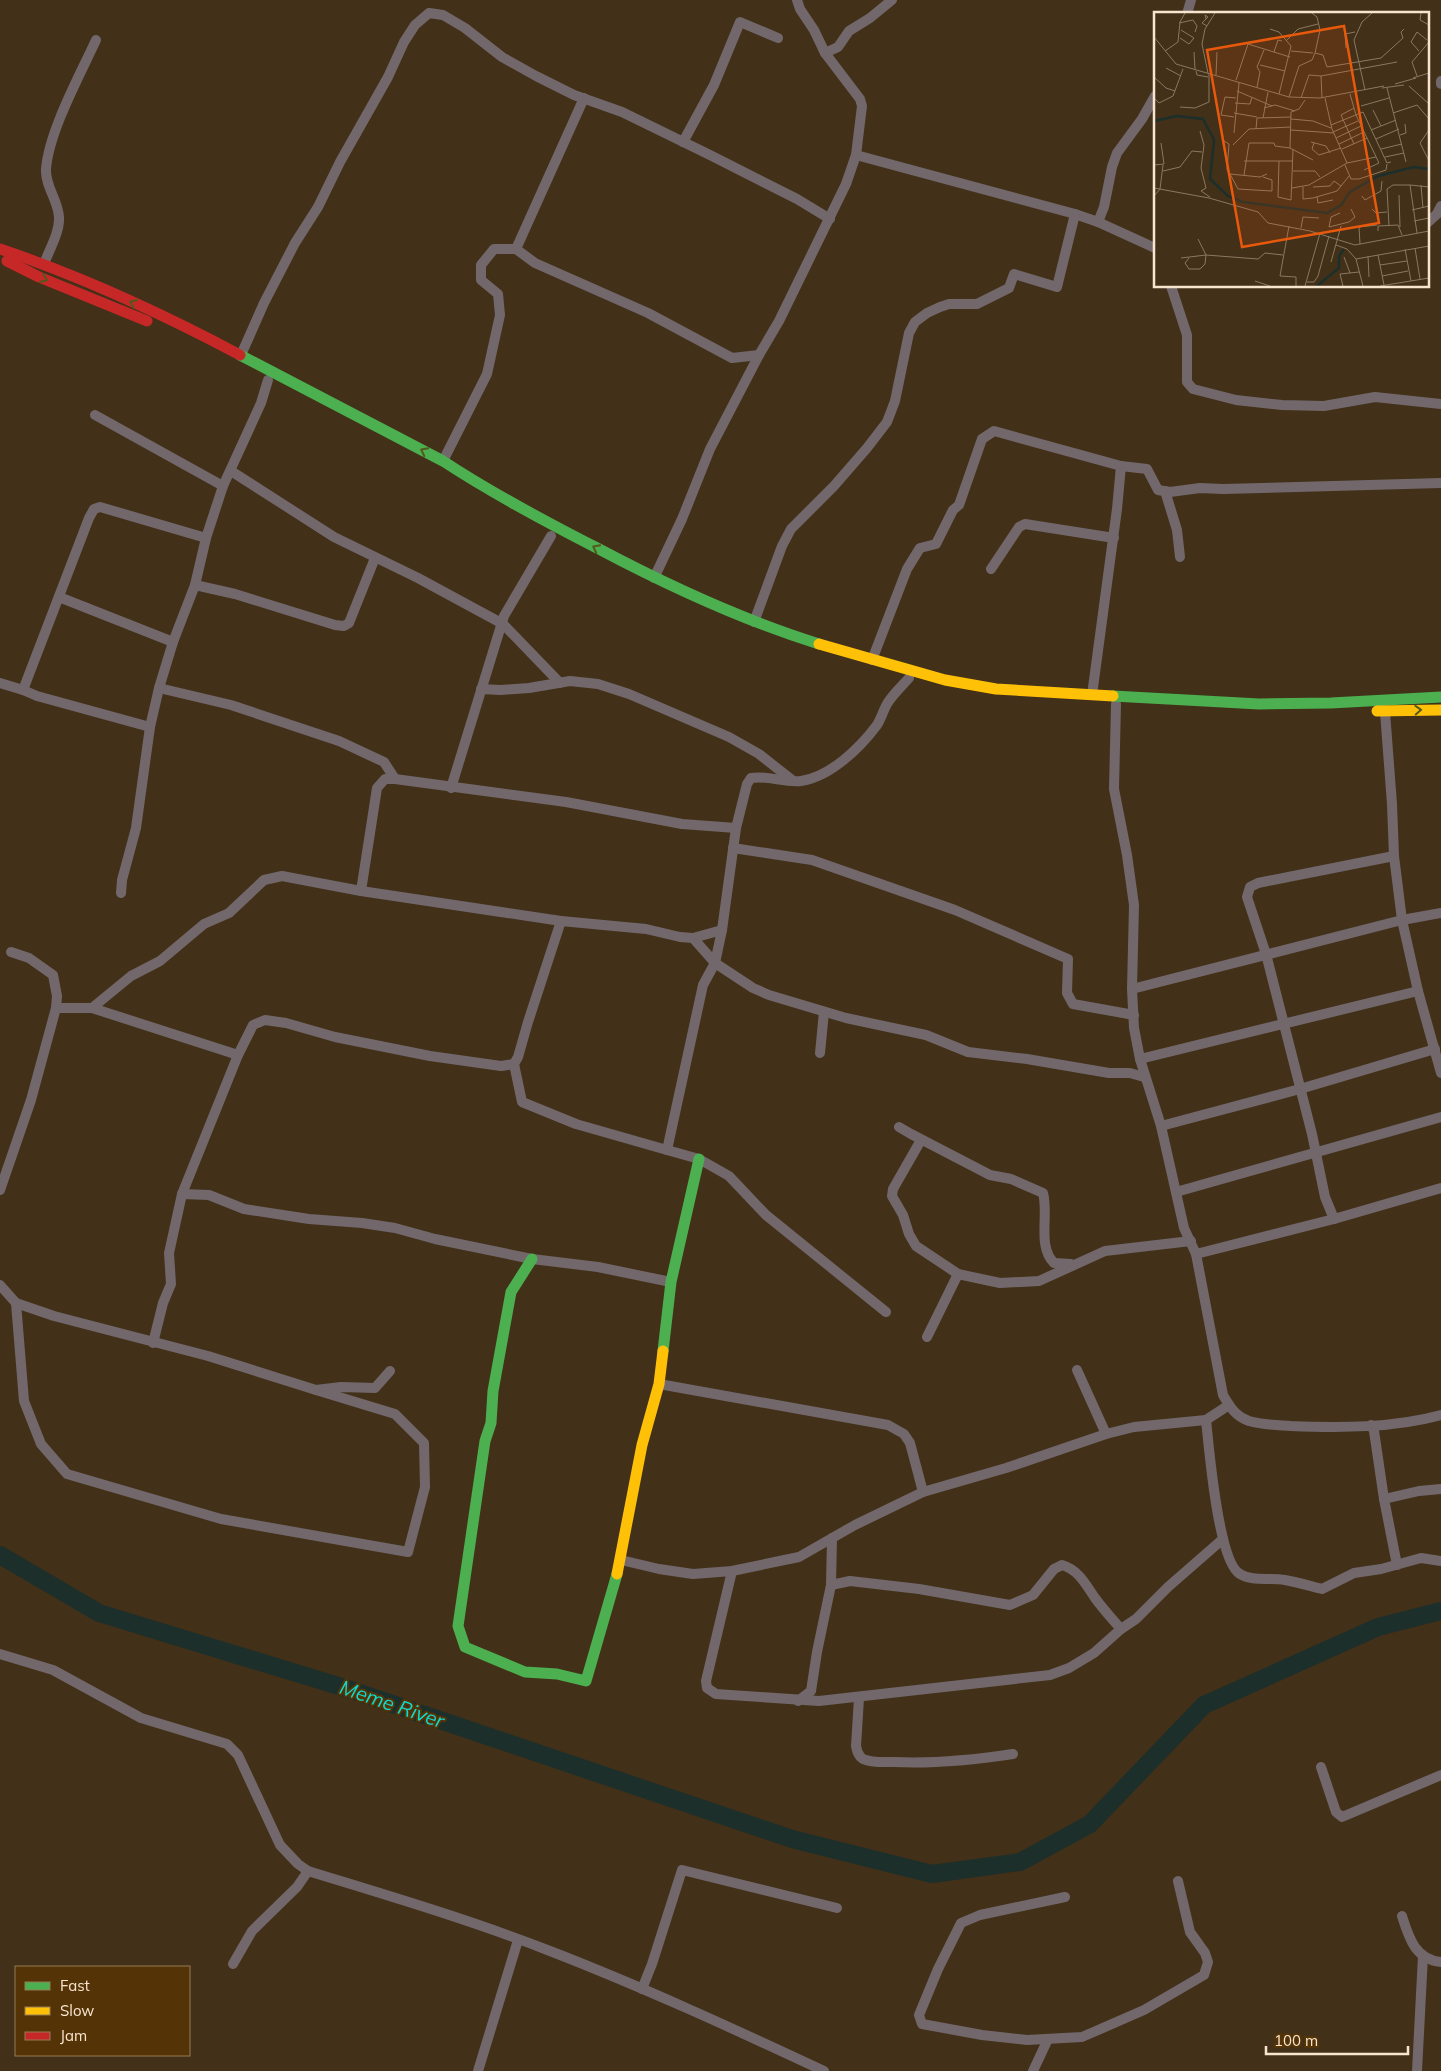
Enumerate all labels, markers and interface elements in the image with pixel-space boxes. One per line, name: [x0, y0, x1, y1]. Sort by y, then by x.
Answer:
inset map: [1154, 12, 1428, 288]
one-way arrow: [39, 272, 48, 283]
one-way arrow: [129, 298, 138, 309]
one-way arrow: [421, 447, 430, 457]
one-way arrow: [593, 544, 602, 554]
one-way arrow: [1414, 705, 1422, 716]
water label: Meme River: [337, 1674, 448, 1733]
legend: [15, 1966, 190, 2056]
text: Fast: [60, 1976, 90, 1995]
text: Slow: [60, 2001, 94, 2020]
scale bar: [1266, 2024, 1408, 2056]
text: Jam: [60, 2026, 87, 2045]
text: 100 m: [1274, 2031, 1318, 2050]

